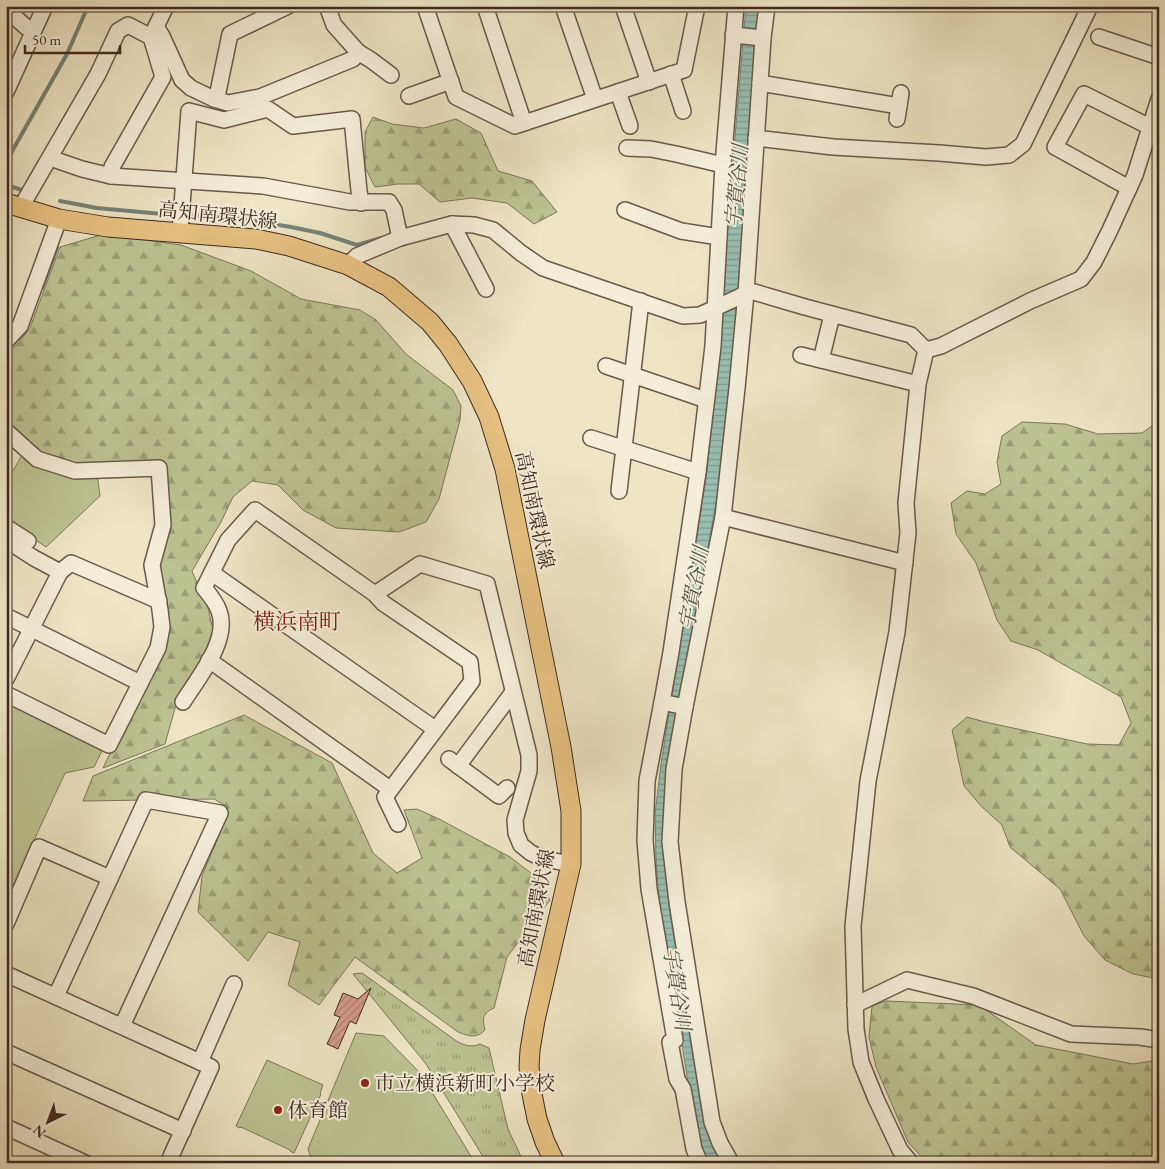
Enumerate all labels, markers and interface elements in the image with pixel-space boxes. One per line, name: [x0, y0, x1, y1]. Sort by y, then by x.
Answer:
scale bar: [25, 22, 120, 54]
text: 50 m: [32, 30, 61, 49]
water label: 宇賀谷川: [719, 141, 754, 229]
street label: 高知南環状線: [157, 196, 279, 234]
street label: 高知南環状線: [510, 449, 560, 571]
water label: 宇賀谷川: [673, 542, 714, 632]
district label: 横浜南町: [253, 607, 341, 636]
street label: 高知南環状線: [512, 847, 560, 969]
water label: 宇賀谷川: [658, 945, 698, 1034]
place label: 市立横浜新町小学校: [375, 1070, 555, 1096]
marker: 市立横浜新町小学校: [359, 1077, 371, 1089]
north arrow: [22, 1096, 72, 1146]
place label: 体育館: [288, 1097, 348, 1123]
marker: 体育館: [272, 1104, 284, 1116]
text: N: [29, 1121, 50, 1142]

